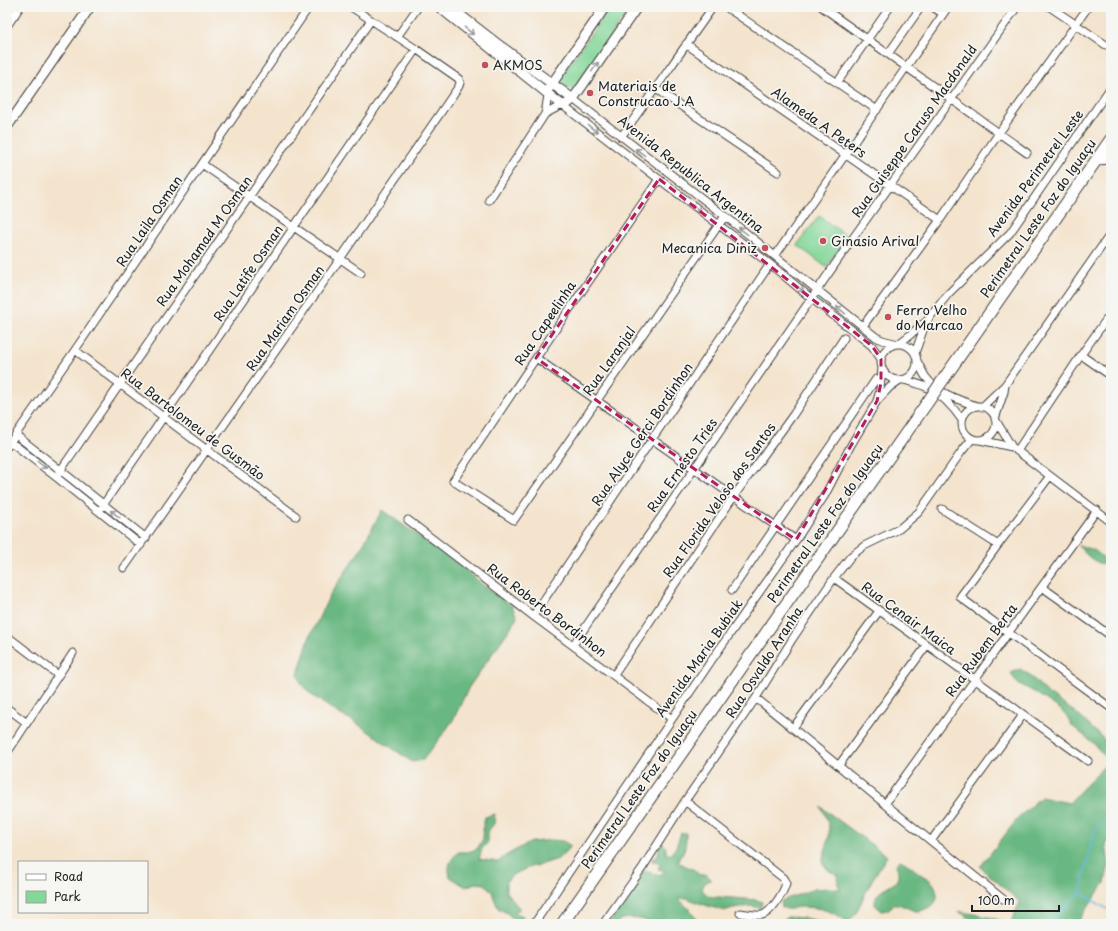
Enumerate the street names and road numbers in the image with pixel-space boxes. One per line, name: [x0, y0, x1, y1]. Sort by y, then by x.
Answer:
street label: Rua Guiseppe Caruso Macdonald: [846, 41, 981, 221]
street label: Alameda A Peters: [768, 82, 871, 162]
street label: Avenida Perimetrel Leste: [982, 105, 1087, 240]
street label: Avenida Republica Argentina: [614, 111, 769, 237]
street label: Perimetral Leste Foz do Iguaçu: [975, 134, 1100, 301]
street label: Rua Laila Osman: [111, 171, 186, 270]
street label: Rua Mohamad M Osman: [151, 172, 256, 310]
street label: Rua Latife Osman: [208, 221, 287, 325]
street label: Rua Mariam Osman: [241, 261, 328, 374]
street label: Rua Capeelinha: [509, 276, 580, 369]
street label: Rua Laranjal: [578, 322, 639, 399]
street label: Rua Alyce Gerci Bordinhon: [586, 358, 697, 509]
street label: Rua Bartolomeu de Gusmão: [117, 363, 269, 484]
street label: Rua Ernesto Tries: [642, 414, 721, 516]
street label: Rua Florida Veloso dos Santos: [658, 419, 779, 581]
street label: Perimetral Leste Foz do Iguaçu: [762, 439, 887, 606]
street label: Rua Roberto Bordinhon: [484, 558, 611, 661]
street label: Rua Cenair Maica: [858, 577, 961, 659]
street label: Avenida Maria Bubiak: [651, 595, 747, 721]
street label: Rua Rubem Berta: [940, 599, 1021, 700]
street label: Rua Osvaldo Aranha: [720, 602, 807, 721]
street label: Perimetral Leste Foz do Iguaçu: [576, 705, 701, 872]

